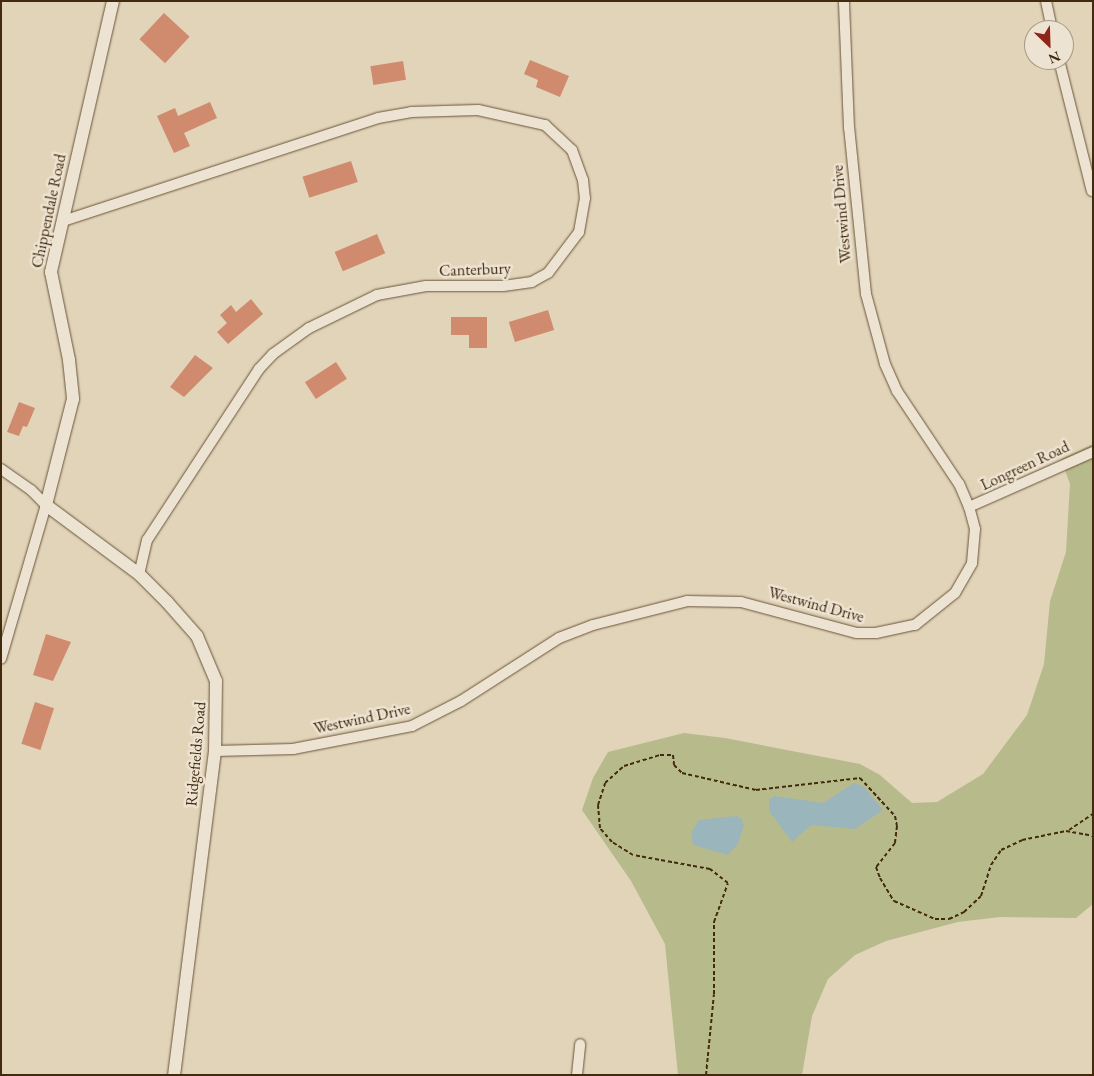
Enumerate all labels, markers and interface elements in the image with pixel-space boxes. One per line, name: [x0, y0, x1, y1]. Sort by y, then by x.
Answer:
north arrow: [1024, 20, 1074, 70]
text: N: [1046, 47, 1064, 68]
street label: Chippendale Road: [28, 152, 70, 270]
street label: Westwind Drive: [828, 164, 856, 264]
street label: Canterbury: [439, 259, 511, 281]
street label: Longreen Road: [978, 437, 1072, 495]
street label: Westwind Drive: [766, 583, 866, 627]
street label: Westwind Drive: [312, 699, 412, 739]
street label: Ridgefields Road: [182, 701, 210, 807]

